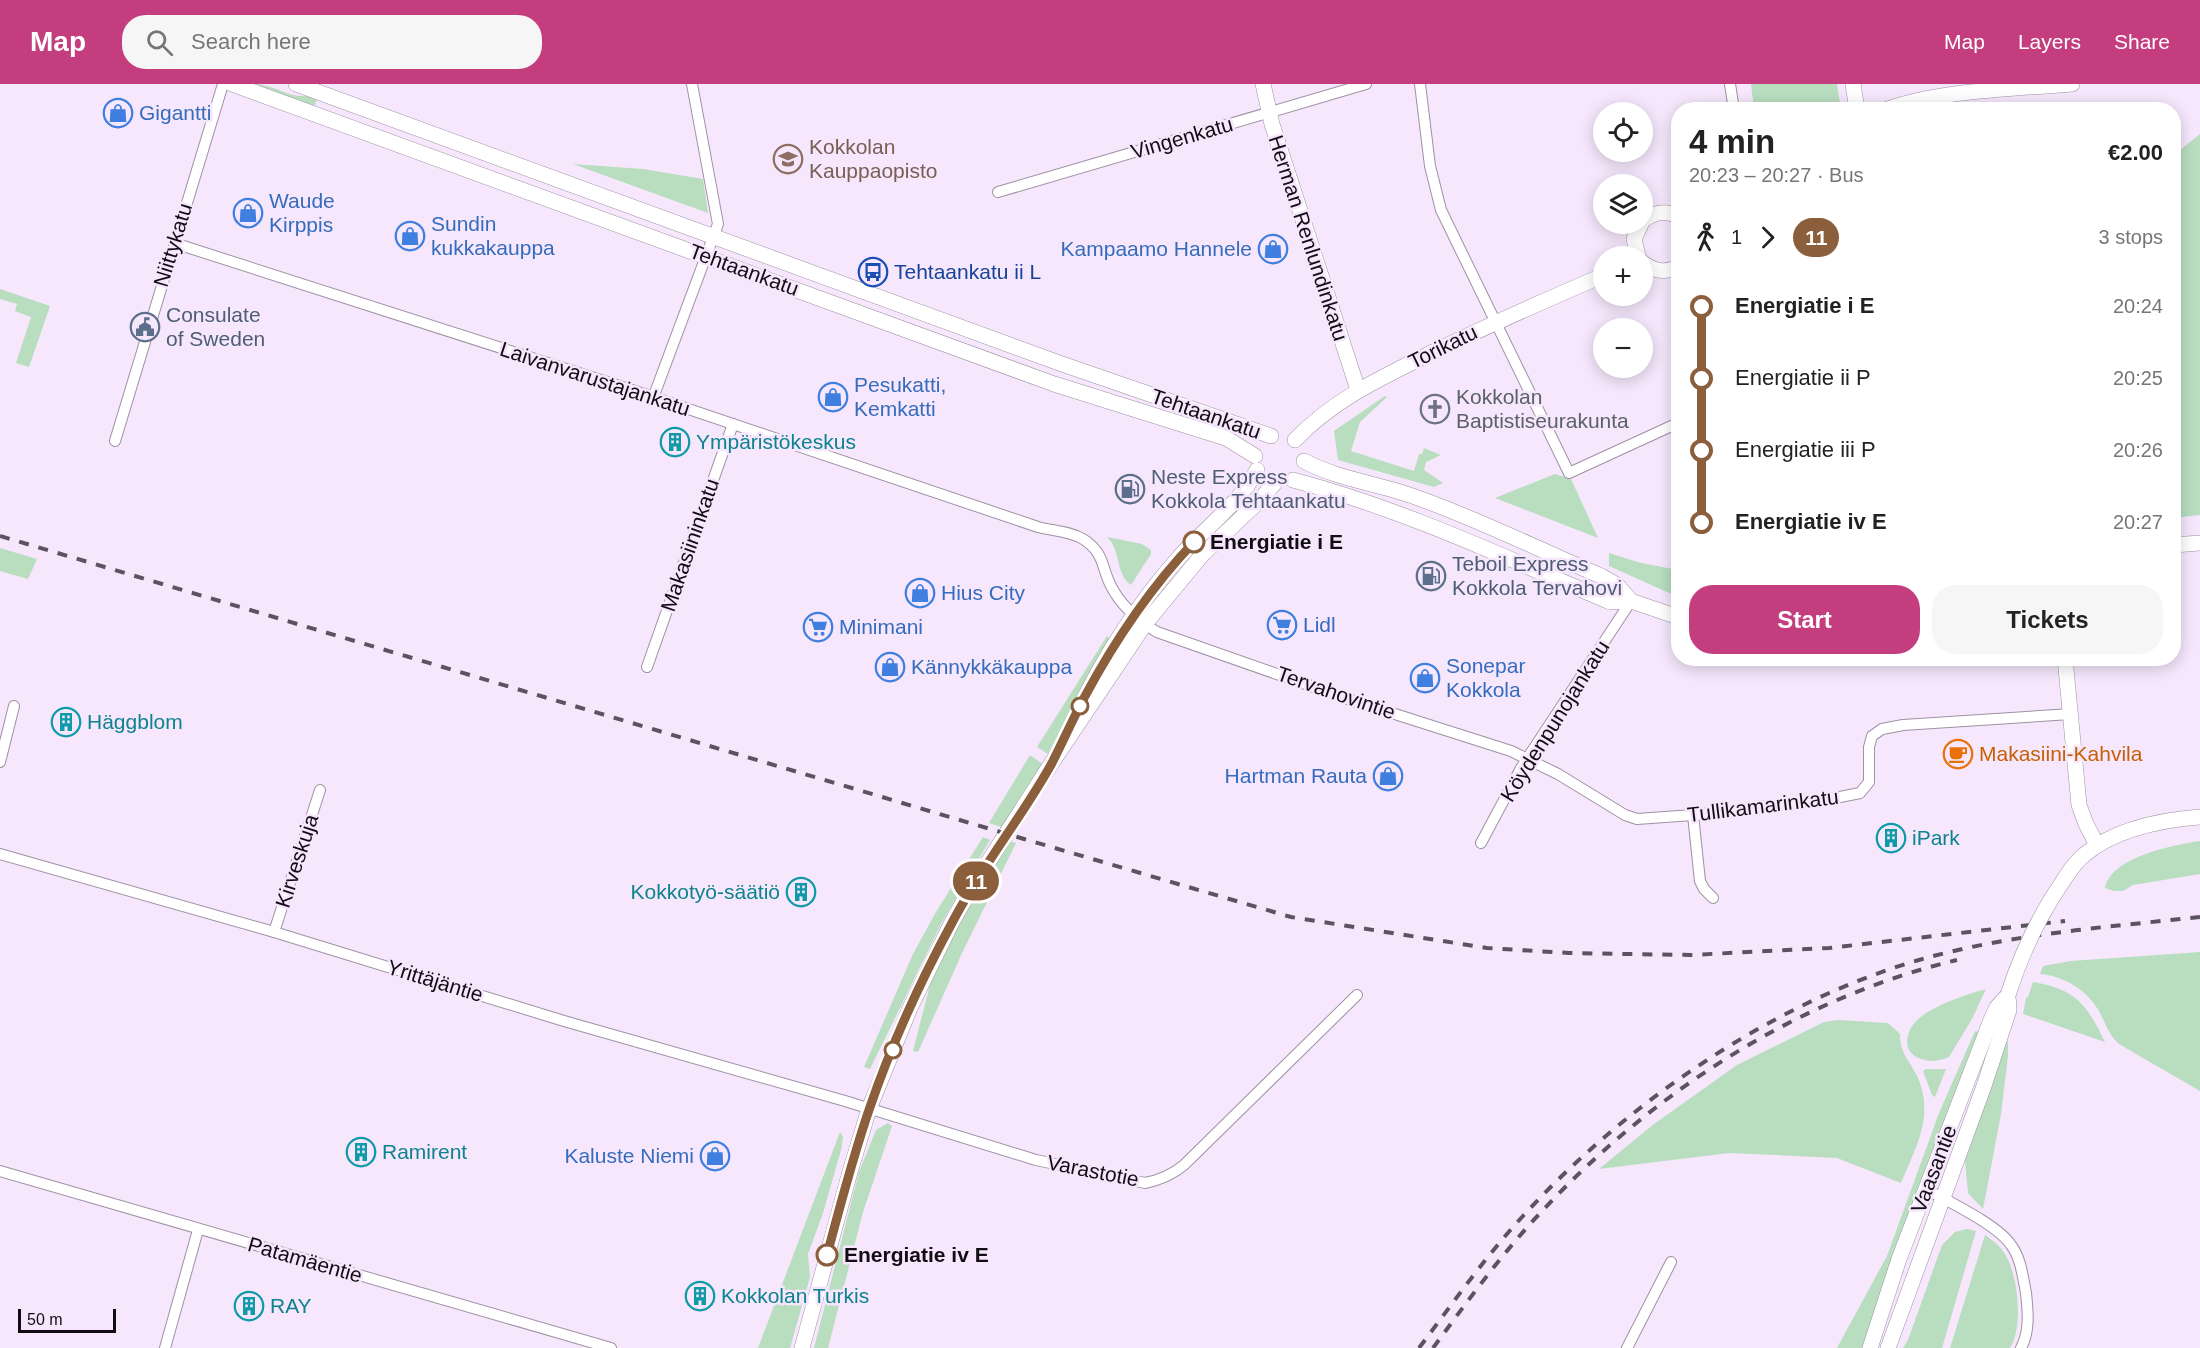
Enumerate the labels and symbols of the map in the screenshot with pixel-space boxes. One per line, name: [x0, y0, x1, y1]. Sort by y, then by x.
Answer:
shop icon: Gigantti: [102, 97, 134, 129]
place label: Gigantti: [139, 101, 211, 124]
street label: Vingenkatu: [1128, 112, 1235, 163]
street label: Herman Renlundinkatu: [1264, 132, 1353, 344]
place label: Kokkolan Kauppaopisto: [809, 135, 937, 182]
school or university icon: Kokkolan Kauppaopisto: [772, 143, 804, 175]
place label: Waude Kirppis: [269, 189, 335, 236]
shop icon: Waude Kirppis: [232, 197, 264, 229]
street label: Niittykatu: [149, 200, 196, 290]
place label: Sundin kukkakauppa: [431, 212, 555, 259]
shop icon: Sundin kukkakauppa: [394, 220, 426, 252]
shop icon: Kampaamo Hannele: [1257, 233, 1289, 265]
place label: Kampaamo Hannele: [1061, 237, 1252, 260]
street label: Tehtaankatu: [686, 239, 802, 300]
bus stop icon: Tehtaankatu ii L: [857, 256, 889, 288]
place label: Tehtaankatu ii L: [894, 260, 1041, 283]
place label: Consulate of Sweden: [166, 303, 265, 350]
public building icon: Consulate of Sweden: [129, 311, 161, 343]
street label: Torikatu: [1405, 320, 1481, 373]
street label: Laivanvarustajankatu: [497, 337, 693, 420]
place label: Pesukatti, Kemkatti: [854, 373, 946, 420]
shop icon: Pesukatti, Kemkatti: [817, 381, 849, 413]
street label: Tehtaankatu: [1148, 384, 1264, 443]
place label: Kokkolan Baptistiseurakunta: [1456, 385, 1629, 432]
church icon: Kokkolan Baptistiseurakunta: [1419, 393, 1451, 425]
building icon: Ympäristökeskus: [659, 426, 691, 458]
place label: Ympäristökeskus: [696, 430, 856, 453]
place label: Neste Express Kokkola Tehtaankatu: [1151, 465, 1346, 512]
fuel station icon: Neste Express Kokkola Tehtaankatu: [1114, 473, 1146, 505]
street label: Makasiininkatu: [656, 475, 723, 614]
place label: Energiatie i E: [1210, 530, 1343, 553]
marker: Energiatie i E: [1183, 531, 1205, 553]
place label: Teboil Express Kokkola Tervahovi: [1452, 552, 1622, 599]
fuel station icon: Teboil Express Kokkola Tervahovi: [1415, 560, 1447, 592]
shop icon: Hius City: [904, 577, 936, 609]
place label: Hius City: [941, 581, 1026, 604]
supermarket icon: Lidl: [1266, 609, 1298, 641]
supermarket icon: Minimani: [802, 611, 834, 643]
place label: Lidl: [1303, 613, 1336, 636]
place label: Minimani: [839, 615, 923, 638]
street label: Köydenpunojankatu: [1496, 636, 1614, 806]
shop icon: Kännykkäkauppa: [874, 651, 906, 683]
place label: Sonepar Kokkola: [1446, 654, 1525, 701]
place label: Kännykkäkauppa: [911, 655, 1072, 678]
street label: Tervahovintie: [1274, 662, 1398, 724]
shop icon: Sonepar Kokkola: [1409, 662, 1441, 694]
unlabelled marker: [1071, 697, 1089, 715]
building icon: Häggblom: [50, 706, 82, 738]
place label: Häggblom: [87, 710, 183, 733]
cafe icon: Makasiini-Kahvila: [1942, 738, 1974, 770]
place label: Makasiini-Kahvila: [1979, 742, 2143, 765]
shop icon: Hartman Rauta: [1372, 760, 1404, 792]
place label: Hartman Rauta: [1225, 764, 1367, 787]
street label: Tullikamarinkatu: [1686, 785, 1840, 826]
street label: Kirveskuja: [271, 811, 323, 910]
building icon: iPark: [1875, 822, 1907, 854]
place label: iPark: [1912, 826, 1960, 849]
line badge: 11: [949, 862, 1003, 900]
building icon: Kokkotyö-säätiö: [785, 876, 817, 908]
place label: Kokkotyö-säätiö: [631, 880, 780, 903]
street label: Yrittäjäntie: [384, 955, 486, 1006]
unlabelled marker: [884, 1041, 902, 1059]
street label: Vaasantie: [1906, 1122, 1961, 1216]
building icon: Ramirent: [345, 1136, 377, 1168]
place label: Ramirent: [382, 1140, 467, 1163]
shop icon: Kaluste Niemi: [699, 1140, 731, 1172]
place label: Kaluste Niemi: [564, 1144, 694, 1167]
street label: Varastotie: [1045, 1150, 1141, 1191]
street label: Patamäentie: [245, 1232, 365, 1287]
place label: Energiatie iv E: [844, 1243, 989, 1266]
marker: Energiatie iv E: [816, 1244, 838, 1266]
building icon: Kokkolan Turkis: [684, 1280, 716, 1312]
place label: Kokkolan Turkis: [721, 1284, 869, 1307]
building icon: RAY: [233, 1290, 265, 1322]
place label: RAY: [270, 1294, 312, 1317]
scale bar: [18, 1306, 116, 1334]

